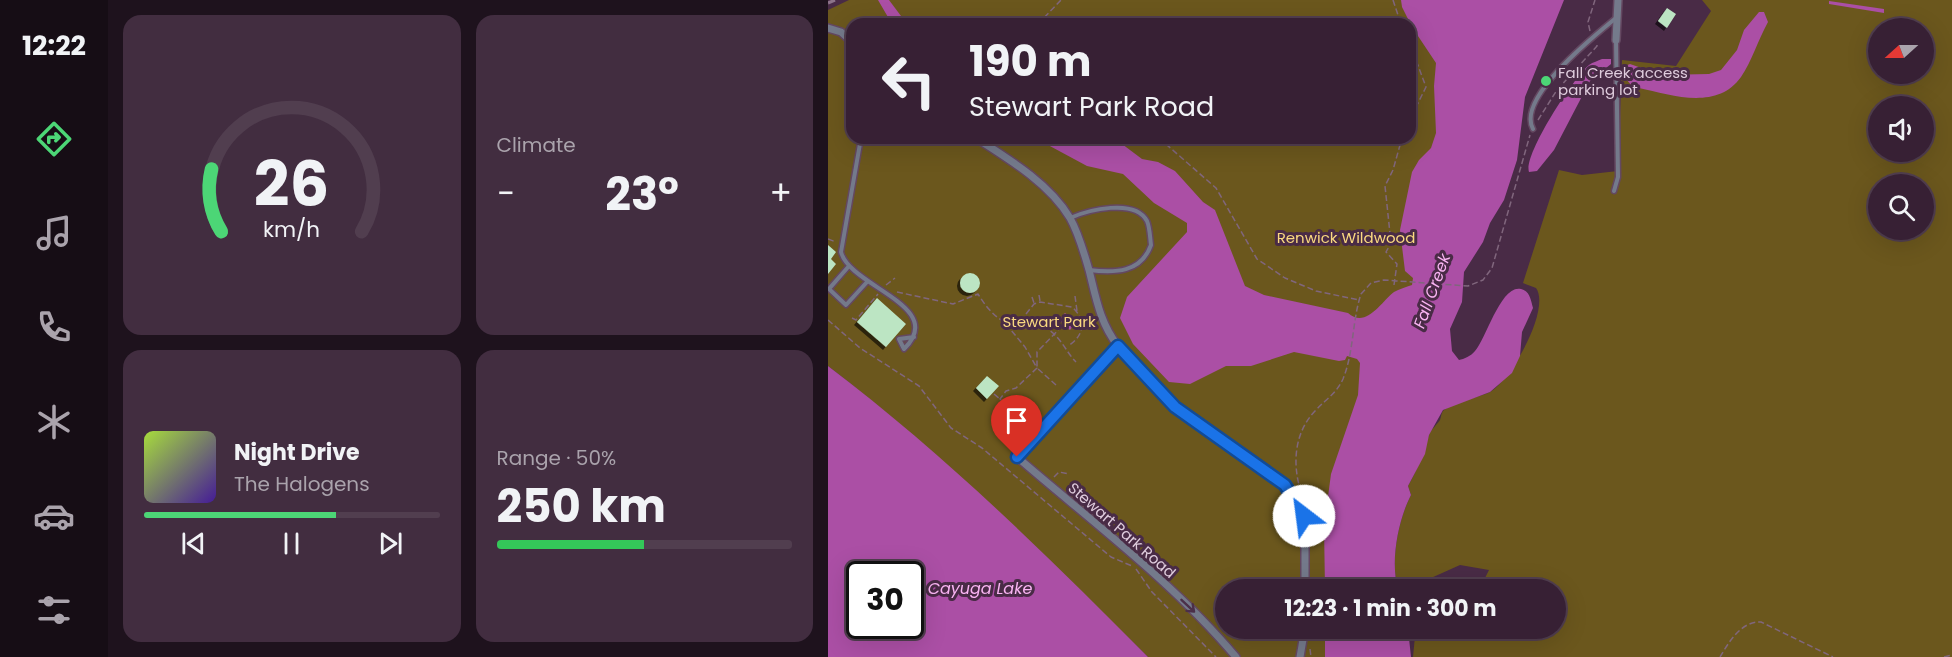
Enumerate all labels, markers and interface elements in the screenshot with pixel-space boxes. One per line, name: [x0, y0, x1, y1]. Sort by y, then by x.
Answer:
north arrow: [1868, 18, 1934, 84]
map controls: [1868, 18, 1934, 240]
text: 12:22: [22, 27, 86, 64]
text: 190 m: [969, 32, 1091, 91]
icon: left: [870, 42, 948, 120]
place label: Fall Creek access parking lot: [1558, 62, 1688, 100]
marker: Fall Creek access parking lot: [1539, 74, 1553, 88]
text: Stewart Park Road: [969, 88, 1214, 125]
button: sound: [1868, 96, 1934, 162]
icon: directions: [33, 118, 75, 160]
text: Climate: [497, 131, 576, 159]
text: 26: [254, 140, 329, 228]
text: 23°: [605, 163, 679, 226]
text: −: [497, 170, 515, 217]
text: +: [769, 170, 792, 217]
button: search: [1868, 174, 1934, 240]
icon: music: [33, 212, 75, 254]
text: km/h: [263, 214, 320, 245]
park label: Renwick Wildwood: [1277, 227, 1415, 248]
water label: Fall Creek: [1408, 250, 1456, 332]
icon: phone: [33, 306, 75, 348]
park label: Stewart Park: [1002, 311, 1096, 332]
pin: [991, 395, 1042, 457]
icon: climate: [33, 401, 75, 443]
icon: arrive: [1000, 404, 1033, 437]
text: Night Drive: [234, 437, 360, 468]
text: Range · 50%: [497, 444, 616, 472]
text: The Halogens: [234, 470, 370, 498]
text: 250 km: [497, 475, 666, 538]
street label: Stewart Park Road: [1064, 477, 1180, 583]
position arrow: [1272, 484, 1336, 548]
icon: car: [33, 495, 75, 537]
icon: previous: [177, 527, 210, 560]
icon: pause: [275, 527, 308, 560]
icon: next: [374, 527, 407, 560]
speed limit sign: 30: [846, 561, 924, 639]
water label: Cayuga Lake: [928, 577, 1032, 600]
icon: filters: [33, 589, 75, 631]
text: 12:23 · 1 min · 300 m: [1284, 593, 1497, 624]
one-way arrow: [1180, 598, 1195, 613]

